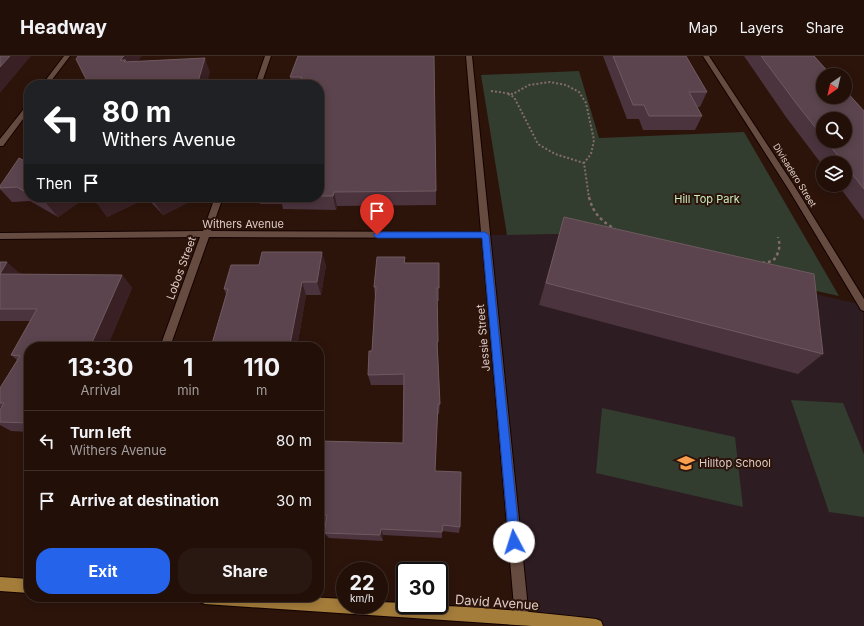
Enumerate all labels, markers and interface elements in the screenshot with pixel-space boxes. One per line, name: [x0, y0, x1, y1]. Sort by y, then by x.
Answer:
text: Headway: [20, 16, 107, 39]
text: Map: [689, 19, 718, 36]
text: Layers: [740, 19, 784, 36]
text: Share: [806, 19, 844, 36]
north arrow: [816, 68, 852, 104]
map controls: [816, 68, 852, 192]
text: 80 m: [102, 95, 171, 129]
icon: left: [36, 96, 88, 148]
button: search: [816, 112, 852, 148]
text: Withers Avenue: [102, 129, 236, 150]
street label: Divisadero Street: [771, 141, 819, 209]
button: layers: [816, 156, 852, 192]
icon: arrive: [80, 172, 102, 194]
text: Then: [36, 174, 72, 193]
park label: Hill Top Park: [674, 192, 740, 206]
pin: [360, 194, 394, 235]
icon: arrive: [366, 200, 388, 222]
street label: Withers Avenue: [202, 217, 284, 231]
street label: Lobos Street: [163, 234, 199, 301]
street label: Jessie Street: [473, 303, 493, 372]
text: 13:30: [68, 353, 133, 382]
text: 1: [183, 353, 193, 382]
text: 110: [243, 353, 280, 382]
text: Arrival: [81, 382, 121, 398]
text: min: [177, 382, 199, 398]
text: m: [256, 382, 267, 398]
text: Turn left: [70, 423, 131, 442]
icon: left: [36, 430, 58, 452]
text: 80 m: [276, 431, 312, 450]
text: Withers Avenue: [70, 442, 167, 458]
school or university icon: Hilltop School: [676, 453, 696, 473]
place label: Hilltop School: [699, 456, 771, 470]
icon: arrive: [36, 490, 58, 512]
text: Arrive at destination: [70, 491, 219, 510]
text: 30 m: [276, 491, 312, 510]
position arrow: [493, 521, 535, 563]
button: Exit: [36, 548, 170, 594]
button: Share: [178, 548, 312, 594]
speed limit sign: 30: [396, 562, 448, 614]
text: 22: [349, 571, 375, 595]
street label: David Avenue: [454, 591, 540, 613]
text: km/h: [350, 592, 374, 604]

